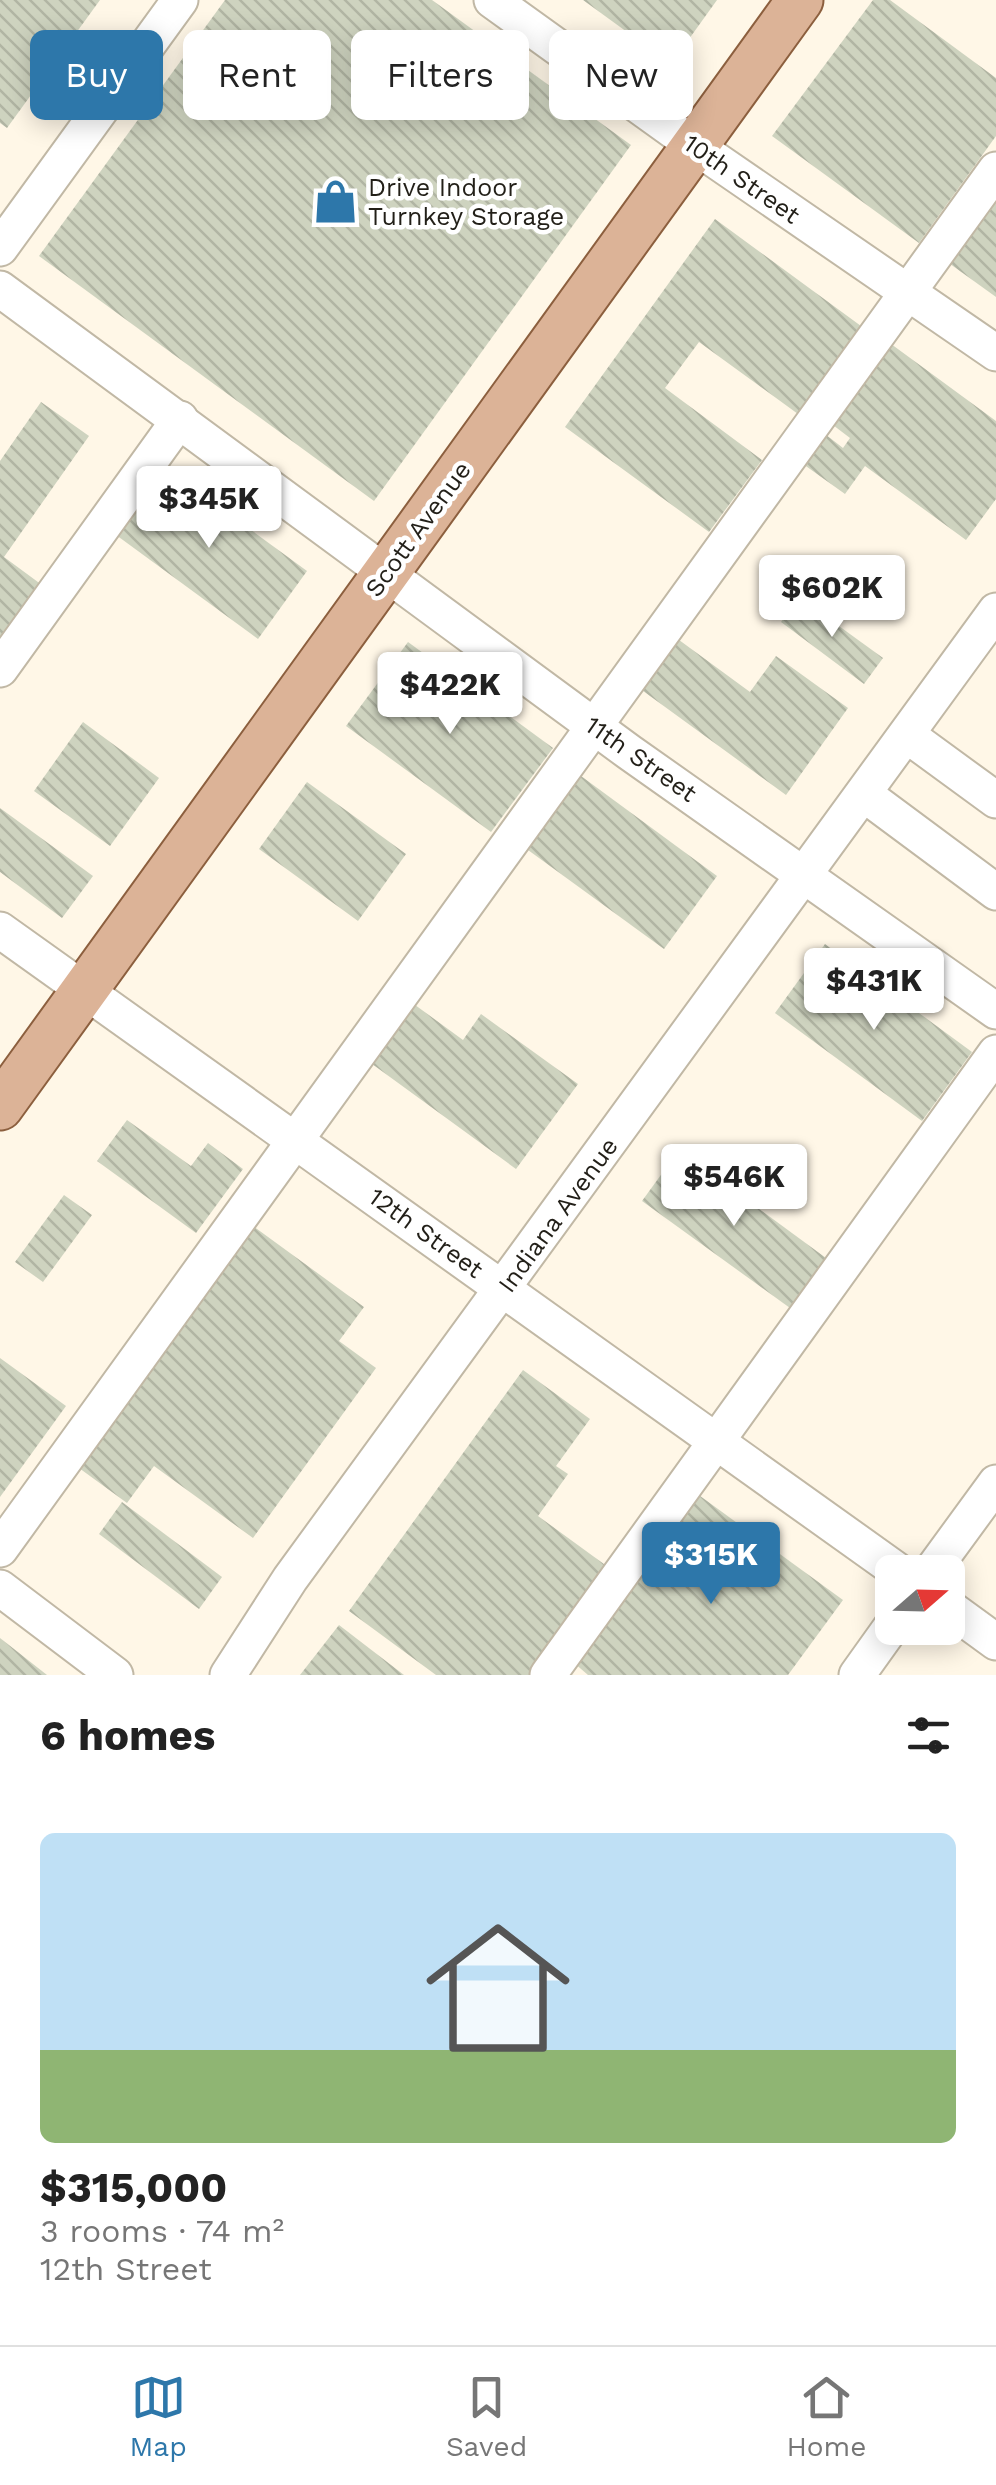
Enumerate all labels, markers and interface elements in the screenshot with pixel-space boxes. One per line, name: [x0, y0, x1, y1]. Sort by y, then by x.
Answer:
chip: Buy: [30, 30, 163, 120]
chip: Rent: [183, 30, 331, 120]
chip: Filters: [351, 30, 529, 120]
chip: New: [549, 30, 693, 120]
street label: 10th Street: [678, 128, 806, 230]
place label: Drive Indoor Turnkey Storage: [368, 173, 564, 231]
shop icon: Drive Indoor Turnkey Storage: [311, 177, 359, 225]
street label: Scott Avenue: [359, 456, 477, 602]
pin: $345K: [139, 466, 279, 551]
text: $345K: [159, 479, 260, 517]
pin: $602K: [762, 555, 902, 640]
text: $602K: [781, 568, 883, 606]
pin: $422K: [380, 652, 520, 737]
text: $422K: [399, 665, 501, 703]
street label: 11th Street: [580, 710, 703, 808]
pin: $431K: [804, 948, 944, 1033]
text: $431K: [826, 961, 922, 999]
street label: Indiana Avenue: [492, 1132, 624, 1298]
pin: $546K: [664, 1144, 804, 1229]
text: $546K: [683, 1157, 785, 1195]
street label: 12th Street: [363, 1182, 489, 1284]
pin: $315K: [641, 1522, 781, 1607]
text: $315K: [664, 1535, 758, 1573]
north arrow: [875, 1555, 965, 1645]
map controls: [875, 1555, 965, 1645]
icon: filters: [901, 1708, 956, 1763]
text: 6 homes: [40, 1711, 215, 1760]
icon: home: [408, 1898, 588, 2078]
text: $315,000: [40, 2163, 227, 2212]
text: 3 rooms · 74 m²: [40, 2212, 284, 2250]
text: 12th Street: [40, 2250, 212, 2288]
tab: Map: [130, 2370, 187, 2463]
tab: Saved: [446, 2370, 527, 2463]
tab: Home: [786, 2370, 866, 2463]

